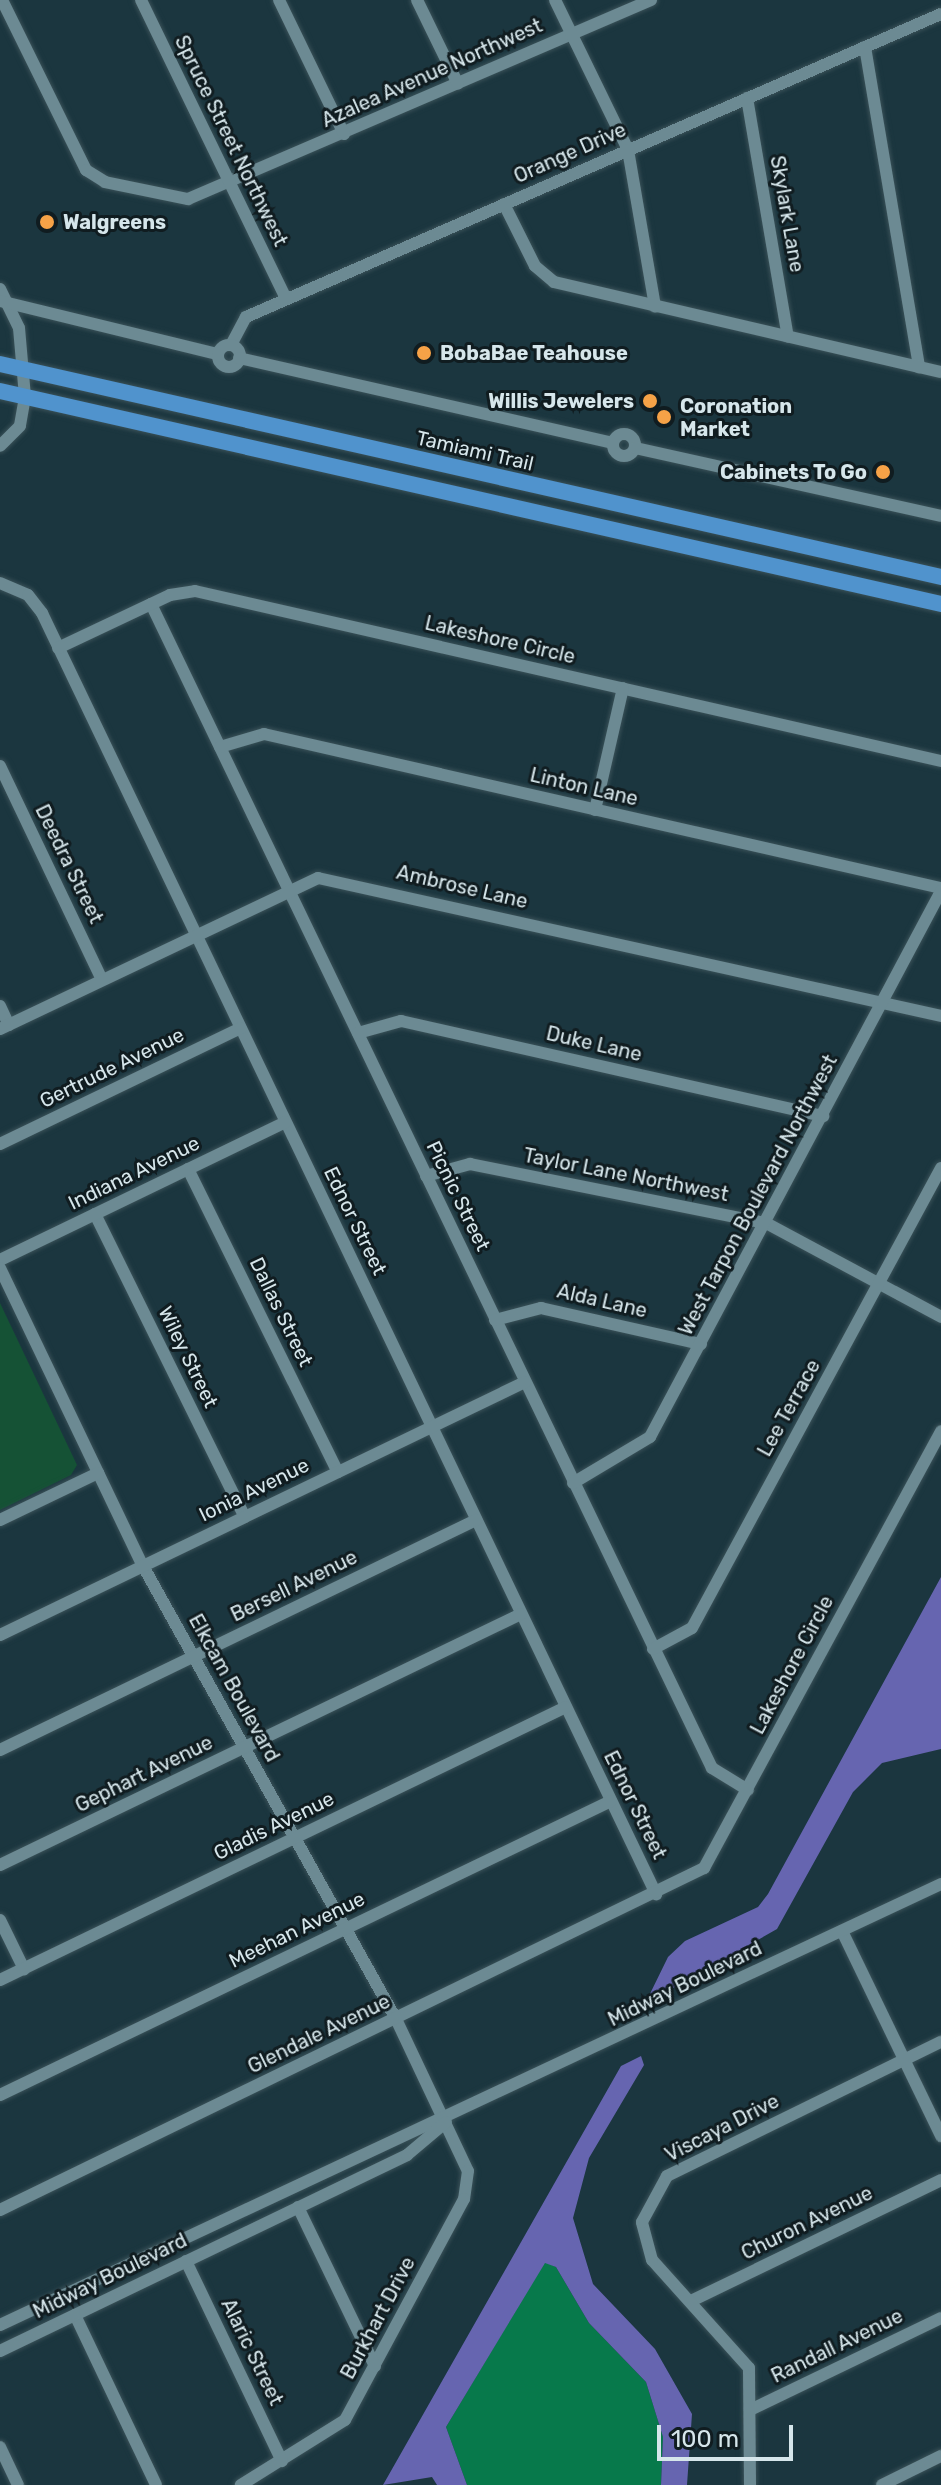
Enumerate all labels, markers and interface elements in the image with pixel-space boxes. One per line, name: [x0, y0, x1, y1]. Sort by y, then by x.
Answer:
street label: Azalea Avenue Northwest: [318, 13, 546, 133]
street label: Spruce Street Northwest: [169, 32, 293, 250]
street label: Orange Drive: [510, 118, 630, 188]
street label: Skylark Lane: [765, 154, 809, 274]
place label: Walgreens: [63, 210, 166, 234]
marker: Walgreens: [38, 213, 56, 231]
place label: BobaBae Teahouse: [440, 341, 628, 365]
marker: BobaBae Teahouse: [415, 344, 433, 362]
place label: Willis Jewelers: [488, 389, 634, 413]
marker: Willis Jewelers: [641, 392, 659, 410]
place label: Coronation Market: [680, 394, 792, 441]
marker: Coronation Market: [655, 408, 673, 426]
street label: Tamiami Trail: [414, 426, 536, 476]
place label: Cabinets To Go: [720, 460, 867, 484]
marker: Cabinets To Go: [874, 463, 892, 481]
street label: Lakeshore Circle: [423, 611, 577, 669]
street label: Linton Lane: [528, 763, 640, 811]
street label: Deedra Street: [30, 801, 108, 927]
street label: Ambrose Lane: [394, 860, 530, 914]
street label: Duke Lane: [544, 1021, 644, 1067]
street label: Gertrude Avenue: [36, 1023, 188, 1113]
street label: West Tarpon Boulevard Northwest: [674, 1050, 842, 1340]
street label: Indiana Avenue: [64, 1131, 204, 1215]
street label: Picnic Street: [421, 1137, 495, 1255]
street label: Taylor Lane Northwest: [521, 1143, 731, 1207]
street label: Ednor Street: [318, 1163, 392, 1279]
street label: Dallas Street: [244, 1253, 318, 1371]
street label: Alda Lane: [555, 1279, 649, 1323]
street label: Wiley Street: [153, 1302, 223, 1412]
street label: Lee Terrace: [752, 1355, 826, 1461]
street label: Ionia Avenue: [195, 1453, 313, 1527]
street label: Bersell Avenue: [227, 1545, 361, 1627]
street label: Lakeshore Circle: [745, 1592, 839, 1738]
street label: Elkcam Boulevard: [183, 1610, 285, 1766]
street label: Gephart Avenue: [71, 1730, 217, 1818]
street label: Ednor Street: [598, 1747, 672, 1863]
street label: Gladis Avenue: [210, 1786, 338, 1866]
street label: Meehan Avenue: [225, 1887, 369, 1973]
street label: Midway Boulevard: [604, 1936, 766, 2032]
street label: Glendale Avenue: [244, 1989, 394, 2079]
street label: Viscaya Drive: [661, 2089, 783, 2167]
street label: Churon Avenue: [737, 2181, 877, 2265]
street label: Midway Boulevard: [29, 2228, 191, 2324]
street label: Burkhart Drive: [336, 2253, 420, 2383]
street label: Alaric Street: [216, 2295, 288, 2409]
street label: Randall Avenue: [767, 2304, 907, 2388]
scale bar: [661, 2409, 797, 2459]
text: 100 m: [671, 2425, 739, 2453]

